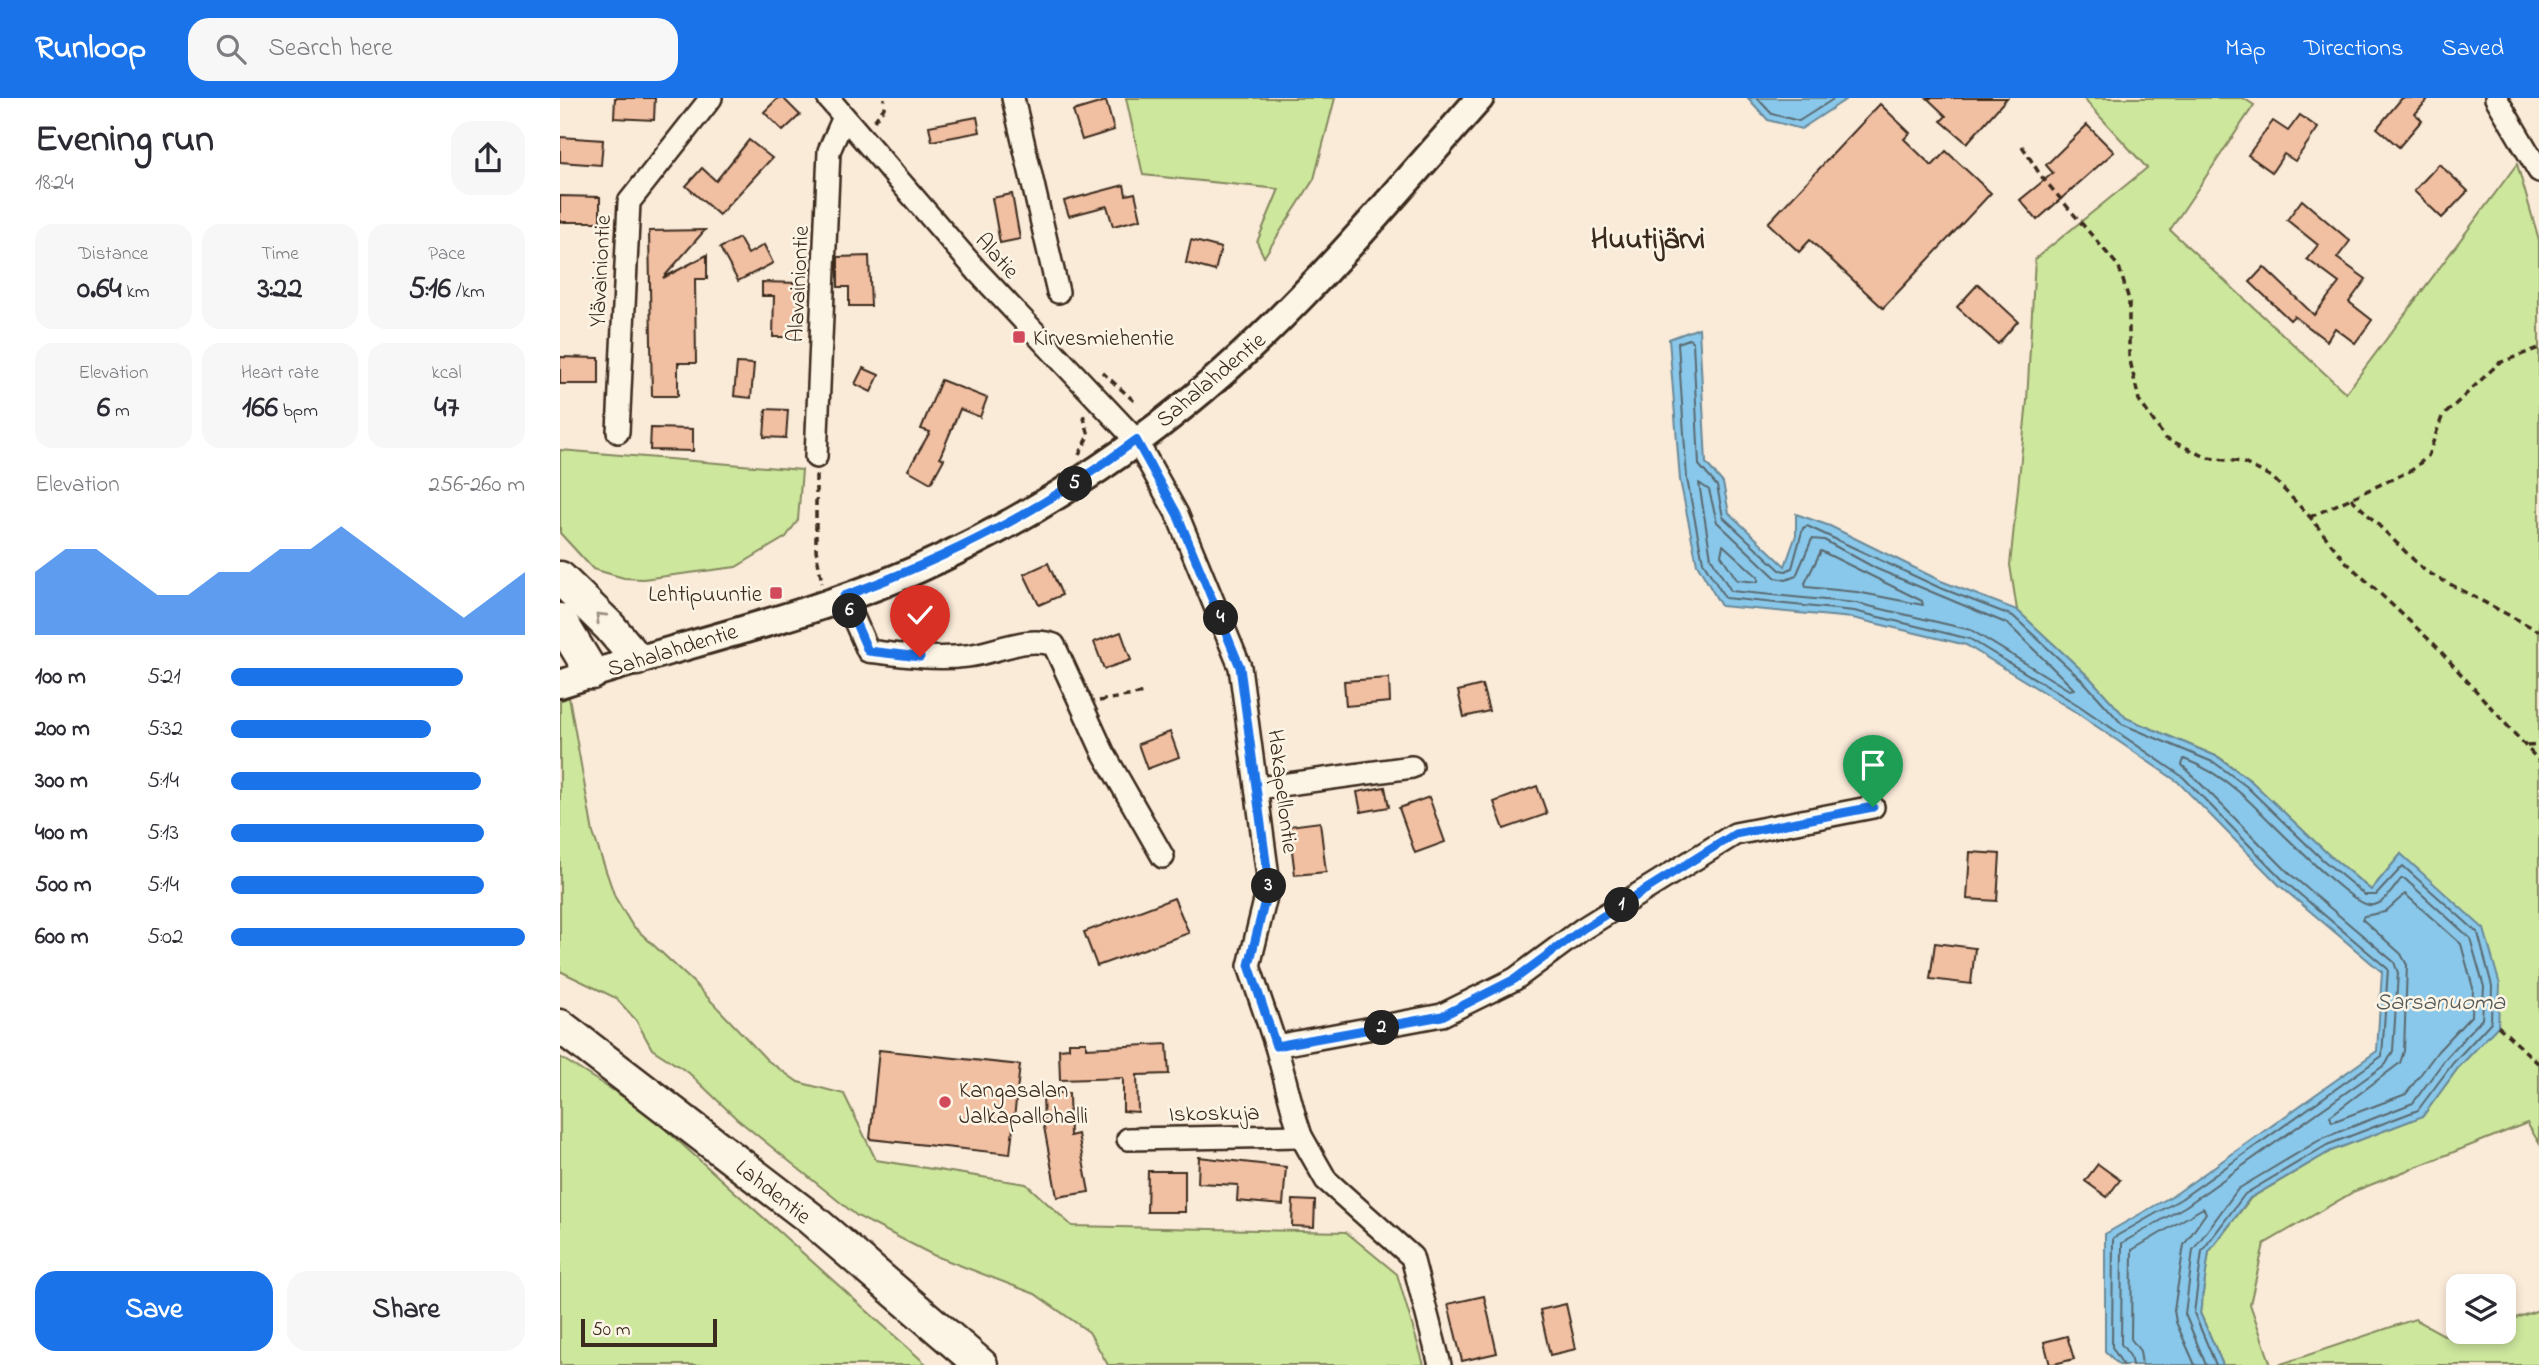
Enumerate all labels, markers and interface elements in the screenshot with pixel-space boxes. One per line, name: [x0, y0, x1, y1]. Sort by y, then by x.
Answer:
search box: [188, 18, 678, 81]
text: Runloop: [35, 25, 146, 73]
icon: search: [212, 30, 250, 68]
text: Search here: [268, 30, 393, 68]
text: Map: [2225, 32, 2266, 67]
text: Directions: [2304, 32, 2403, 67]
text: Saved: [2441, 32, 2504, 67]
text: Evening run: [35, 113, 214, 169]
button: share: [451, 121, 525, 195]
text: 18:24: [35, 167, 74, 200]
street label: Ylävainiontie: [582, 213, 621, 328]
district label: Huutijärvi: [1591, 219, 1705, 263]
street label: Alavainiontie: [780, 224, 819, 343]
street label: Alatie: [966, 226, 1026, 288]
text: Distance: [78, 241, 148, 268]
text: Time: [261, 241, 299, 268]
text: Pace: [428, 241, 465, 268]
text: 0.64: [77, 268, 122, 312]
text: 3:22: [258, 268, 302, 312]
text: 5:16: [409, 268, 451, 312]
text: km: [122, 279, 150, 306]
text: /km: [451, 279, 485, 306]
place label: Kirvesmiehentie: [1033, 323, 1175, 356]
street label: Sahalahdentie: [1149, 325, 1274, 437]
marker: Kirvesmiehentie: [1011, 329, 1027, 345]
text: Elevation: [78, 360, 148, 387]
text: Heart rate: [241, 360, 319, 387]
text: kcal: [432, 360, 462, 387]
text: 6: [97, 387, 110, 431]
text: 166: [242, 387, 278, 431]
text: 47: [434, 387, 459, 431]
text: m: [110, 398, 130, 425]
text: bpm: [278, 398, 318, 425]
pin: 5: [1058, 466, 1092, 502]
text: Elevation: [35, 469, 120, 502]
text: 256–260 m: [429, 469, 525, 502]
text: 5: [1069, 470, 1080, 497]
place label: Lehtipuuntie: [648, 579, 763, 612]
marker: Lehtipuuntie: [768, 585, 784, 601]
pin: [890, 585, 950, 657]
pin: 6: [832, 594, 868, 628]
icon: check: [901, 596, 939, 634]
text: 6: [845, 597, 854, 624]
pin: 4: [1204, 601, 1238, 636]
text: 4: [1217, 604, 1224, 631]
one-way arrow: [595, 612, 608, 625]
street label: Sahalahdentie: [604, 616, 743, 687]
text: 100 m: [35, 661, 86, 694]
text: 5:21: [147, 661, 181, 694]
text: 200 m: [35, 713, 90, 746]
text: 5:32: [147, 713, 183, 746]
street label: Hakapellontie: [1258, 728, 1306, 856]
pin: [1843, 735, 1903, 807]
icon: arrive: [1854, 746, 1892, 784]
text: 300 m: [35, 765, 88, 798]
text: 5:14: [147, 765, 179, 798]
text: 400 m: [35, 817, 88, 850]
text: 5:13: [147, 817, 179, 850]
pin: 3: [1252, 868, 1286, 904]
text: 500 m: [35, 869, 92, 902]
text: 5:14: [147, 869, 179, 902]
text: 3: [1265, 872, 1272, 899]
pin: 1: [1604, 888, 1640, 922]
text: 1: [1618, 891, 1625, 918]
text: 600 m: [35, 921, 89, 954]
text: 5:02: [147, 921, 183, 954]
water label: Sarsanuoma: [2375, 986, 2506, 1021]
pin: 2: [1364, 1010, 1400, 1046]
text: 2: [1377, 1014, 1386, 1041]
place label: Kangasalan Jalkapallohalli: [959, 1075, 1088, 1134]
marker: Kangasalan Jalkapallohalli: [937, 1094, 953, 1110]
street label: Iskoskuja: [1168, 1097, 1260, 1132]
street label: Lahdentie: [727, 1153, 818, 1234]
button: Save: [35, 1271, 273, 1351]
button: Share: [287, 1271, 525, 1351]
map controls: [2446, 1274, 2516, 1344]
button: layers: [2446, 1274, 2516, 1344]
scale bar: [581, 1316, 718, 1348]
text: 50 m: [592, 1317, 631, 1344]

